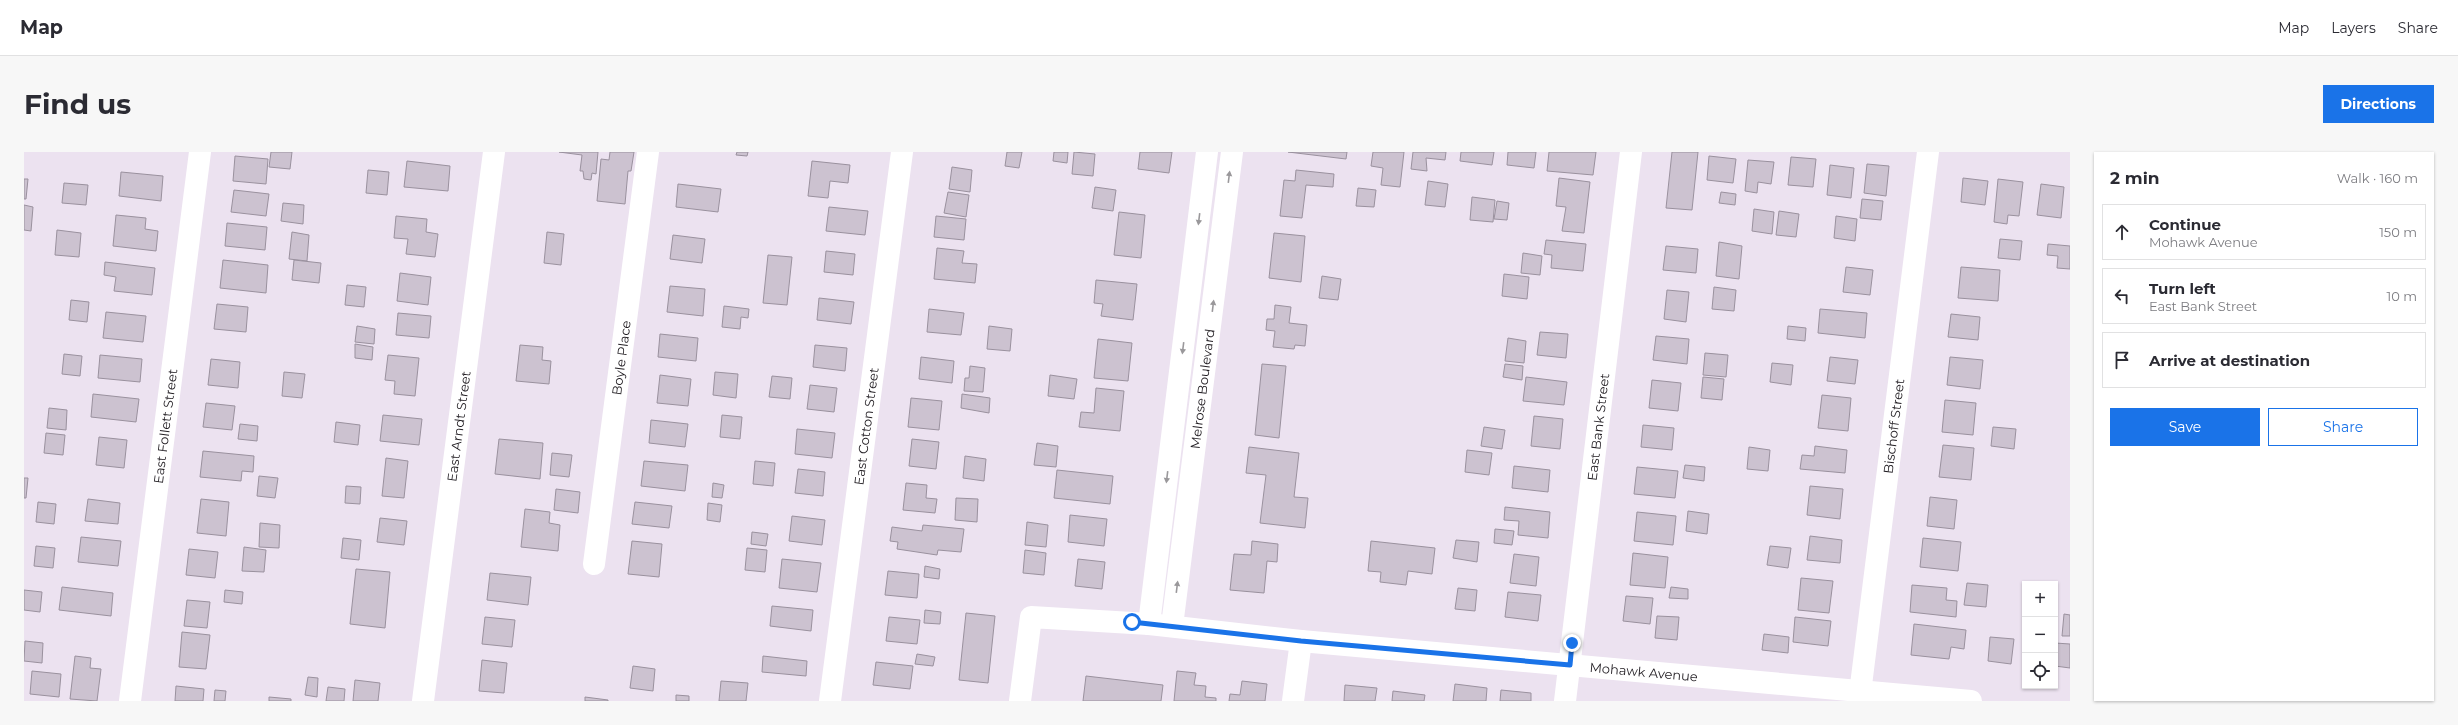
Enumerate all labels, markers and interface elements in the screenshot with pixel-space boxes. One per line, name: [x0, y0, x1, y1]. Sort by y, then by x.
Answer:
text: Map: [20, 16, 63, 39]
text: Map: [2278, 19, 2309, 37]
text: Layers: [2331, 19, 2376, 37]
text: Share: [2398, 19, 2438, 37]
button: Directions: [2323, 85, 2434, 123]
text: Find us: [24, 87, 131, 121]
text: 2 min: [2110, 168, 2160, 188]
text: Walk · 160 m: [2337, 170, 2418, 186]
one-way arrow: [1226, 171, 1232, 183]
one-way arrow: [1195, 212, 1202, 225]
text: Continue: [2149, 215, 2221, 234]
icon: ahead: [2111, 221, 2133, 243]
text: 150 m: [2379, 224, 2417, 240]
text: Mohawk Avenue: [2149, 234, 2258, 250]
text: Turn left: [2149, 279, 2216, 298]
icon: left: [2111, 285, 2133, 307]
text: 10 m: [2387, 288, 2417, 304]
text: East Bank Street: [2149, 298, 2257, 314]
one-way arrow: [1209, 300, 1216, 312]
street label: Boyle Place: [608, 319, 634, 396]
street label: Melrose Boulevard: [1186, 328, 1218, 450]
one-way arrow: [1180, 341, 1186, 354]
icon: arrive: [2111, 349, 2133, 371]
text: Arrive at destination: [2149, 351, 2310, 370]
street label: East Cotton Street: [850, 367, 882, 486]
street label: East Follett Street: [150, 368, 180, 485]
street label: East Arndt Street: [443, 370, 474, 483]
street label: East Bank Street: [1584, 372, 1612, 482]
street label: Bischoff Street: [1880, 378, 1907, 475]
button: Save: [2110, 408, 2260, 446]
button: Share: [2268, 408, 2418, 446]
one-way arrow: [1164, 471, 1170, 483]
one-way arrow: [1174, 581, 1180, 593]
map controls: [2022, 581, 2058, 689]
button: +: [2022, 581, 2058, 617]
route start: [1123, 613, 1141, 631]
button: −: [2022, 617, 2058, 653]
route end: [1563, 634, 1581, 652]
button: locate: [2022, 653, 2058, 689]
street label: Mohawk Avenue: [1589, 659, 1699, 685]

